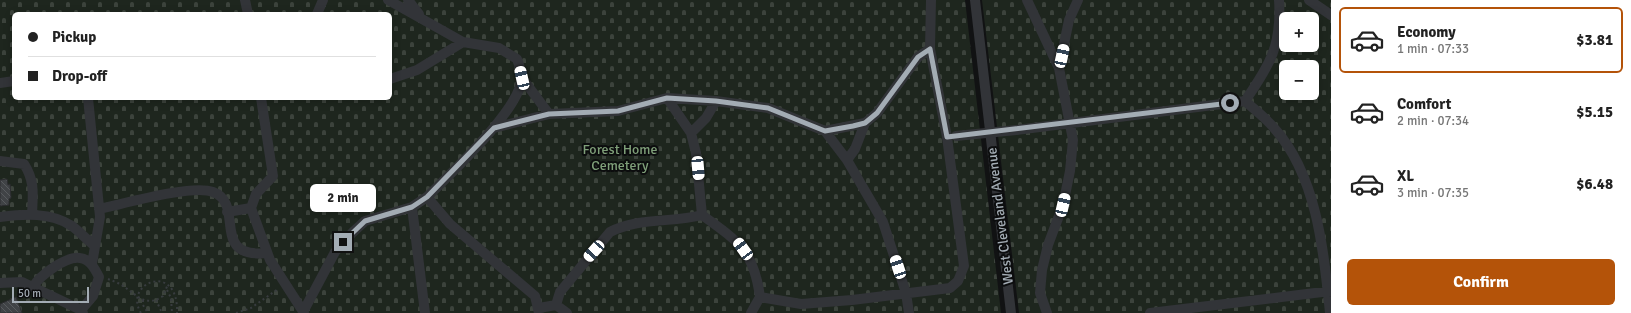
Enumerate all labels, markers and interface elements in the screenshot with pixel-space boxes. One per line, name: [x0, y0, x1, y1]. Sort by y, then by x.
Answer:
map controls: [1279, 12, 1319, 100]
button: +: [1279, 12, 1319, 52]
icon: car: [1349, 22, 1385, 58]
text: Economy: [1397, 23, 1456, 41]
text: Pickup: [52, 28, 96, 46]
text: $3.81: [1576, 31, 1613, 49]
text: 1 min · 07:33: [1397, 41, 1469, 57]
car: [1054, 43, 1070, 69]
button: −: [1279, 60, 1319, 100]
car: [513, 65, 531, 91]
text: Drop-off: [52, 67, 107, 85]
route start: [1221, 94, 1239, 112]
icon: car: [1349, 94, 1385, 130]
text: Comfort: [1397, 95, 1451, 113]
text: $5.15: [1576, 103, 1613, 121]
text: 2 min · 07:34: [1397, 113, 1469, 129]
park label: Forest Home Cemetery: [582, 141, 658, 174]
street label: West Cleveland Avenue: [983, 146, 1017, 286]
car: [691, 156, 705, 180]
icon: car: [1349, 166, 1385, 202]
text: XL: [1397, 167, 1414, 185]
text: $6.48: [1576, 175, 1613, 193]
callout: 2 min: [310, 184, 376, 212]
text: 3 min · 07:35: [1397, 185, 1469, 201]
text: 2 min: [327, 190, 359, 206]
car: [1054, 192, 1072, 218]
route end: [334, 233, 352, 251]
car: [731, 236, 755, 262]
car: [582, 238, 606, 264]
car: [889, 254, 907, 280]
button: Confirm: [1347, 259, 1615, 305]
scale bar: [12, 285, 89, 304]
text: 50 m: [18, 287, 41, 300]

